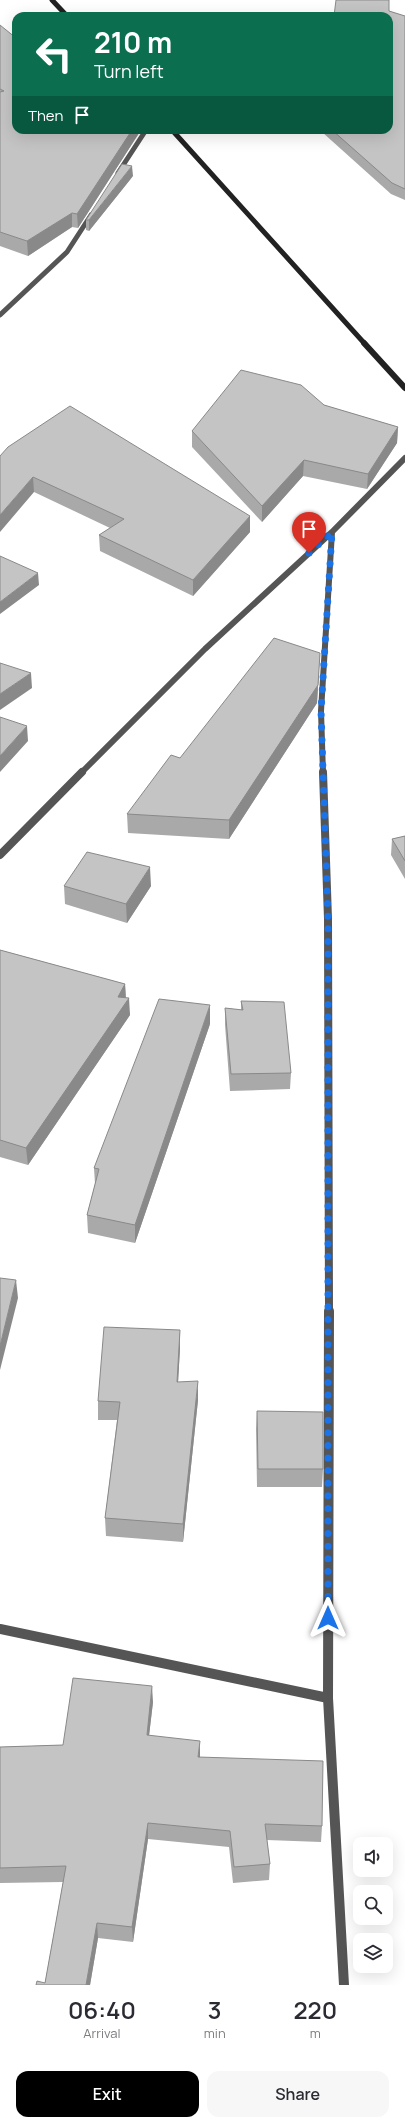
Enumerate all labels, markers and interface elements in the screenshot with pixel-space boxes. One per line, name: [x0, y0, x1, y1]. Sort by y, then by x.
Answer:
text: 210 m: [94, 23, 172, 61]
icon: left: [28, 28, 80, 80]
text: Turn left: [94, 59, 164, 83]
icon: arrive: [71, 104, 93, 126]
text: Then: [28, 105, 63, 126]
pin: [292, 512, 326, 553]
icon: arrive: [298, 518, 320, 540]
position arrow: [307, 1597, 349, 1639]
map controls: [353, 1837, 393, 1973]
button: sound: [353, 1837, 393, 1877]
button: search: [353, 1885, 393, 1925]
button: layers: [353, 1933, 393, 1973]
text: 06:40: [68, 1993, 136, 2026]
text: 3: [208, 1993, 222, 2026]
text: 220: [294, 1993, 337, 2026]
text: Arrival: [83, 2024, 120, 2042]
text: min: [204, 2024, 226, 2042]
text: m: [310, 2024, 321, 2042]
button: Exit: [16, 2071, 199, 2117]
button: Share: [207, 2071, 389, 2117]

